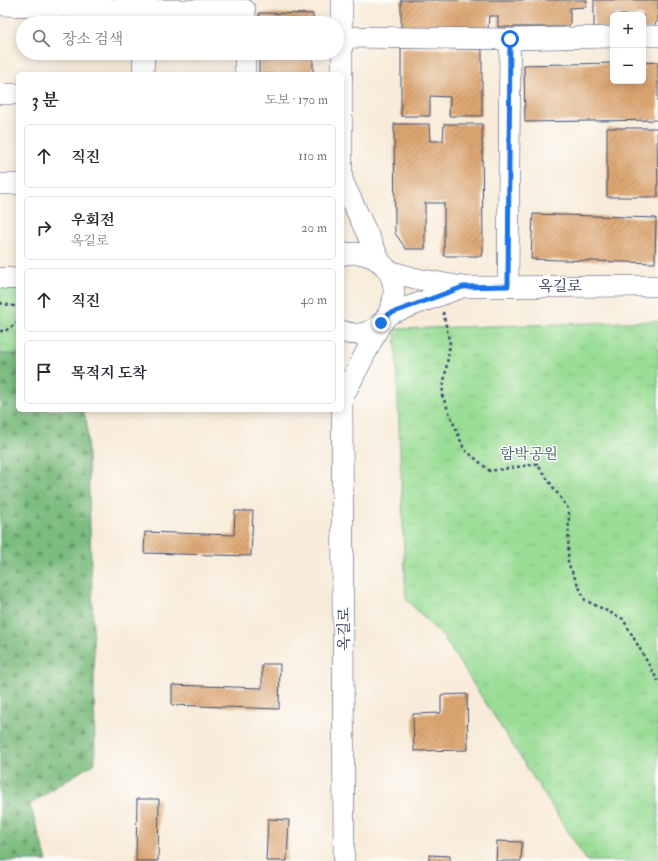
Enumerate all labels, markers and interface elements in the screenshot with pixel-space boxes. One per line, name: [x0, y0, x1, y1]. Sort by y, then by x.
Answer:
map controls: [610, 12, 646, 84]
button: +: [610, 12, 646, 48]
search box: [16, 16, 344, 60]
icon: search: [30, 27, 52, 49]
text: 장소 검색: [62, 30, 123, 49]
route start: [501, 30, 519, 48]
button: −: [610, 48, 646, 84]
text: 3 분: [32, 90, 59, 111]
text: 도보 · 170 m: [265, 92, 328, 108]
icon: ahead: [33, 145, 55, 167]
text: 직진: [71, 148, 100, 167]
text: 110 m: [298, 148, 327, 164]
text: 우회전: [71, 211, 114, 230]
icon: right: [33, 217, 55, 239]
text: 20 m: [301, 220, 327, 236]
text: 옥길로: [71, 233, 109, 249]
street label: 옥길로: [538, 277, 582, 296]
icon: ahead: [33, 289, 55, 311]
text: 직진: [71, 292, 100, 311]
text: 40 m: [301, 292, 327, 308]
route end: [372, 314, 390, 332]
icon: arrive: [33, 361, 55, 383]
text: 목적지 도착: [71, 364, 147, 383]
park label: 함박공원: [500, 445, 558, 464]
street label: 옥길로: [335, 607, 354, 651]

